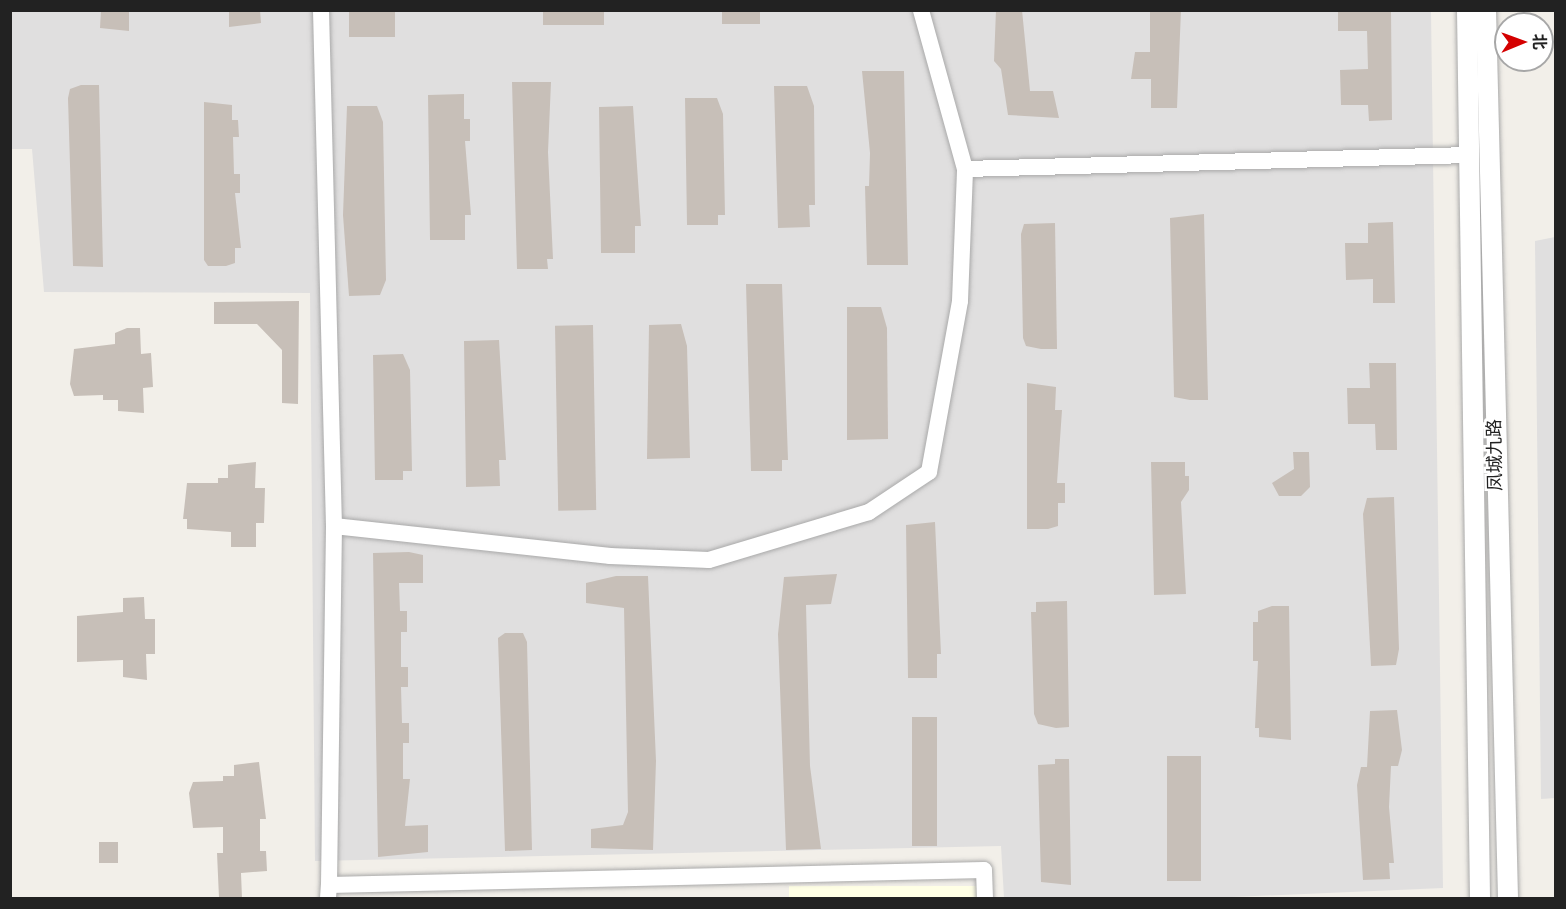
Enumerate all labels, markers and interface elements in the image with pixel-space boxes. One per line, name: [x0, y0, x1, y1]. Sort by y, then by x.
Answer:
north arrow: [1494, 12, 1554, 72]
text: 北: [1530, 34, 1550, 50]
street label: 凤城九路: [1484, 419, 1506, 491]

